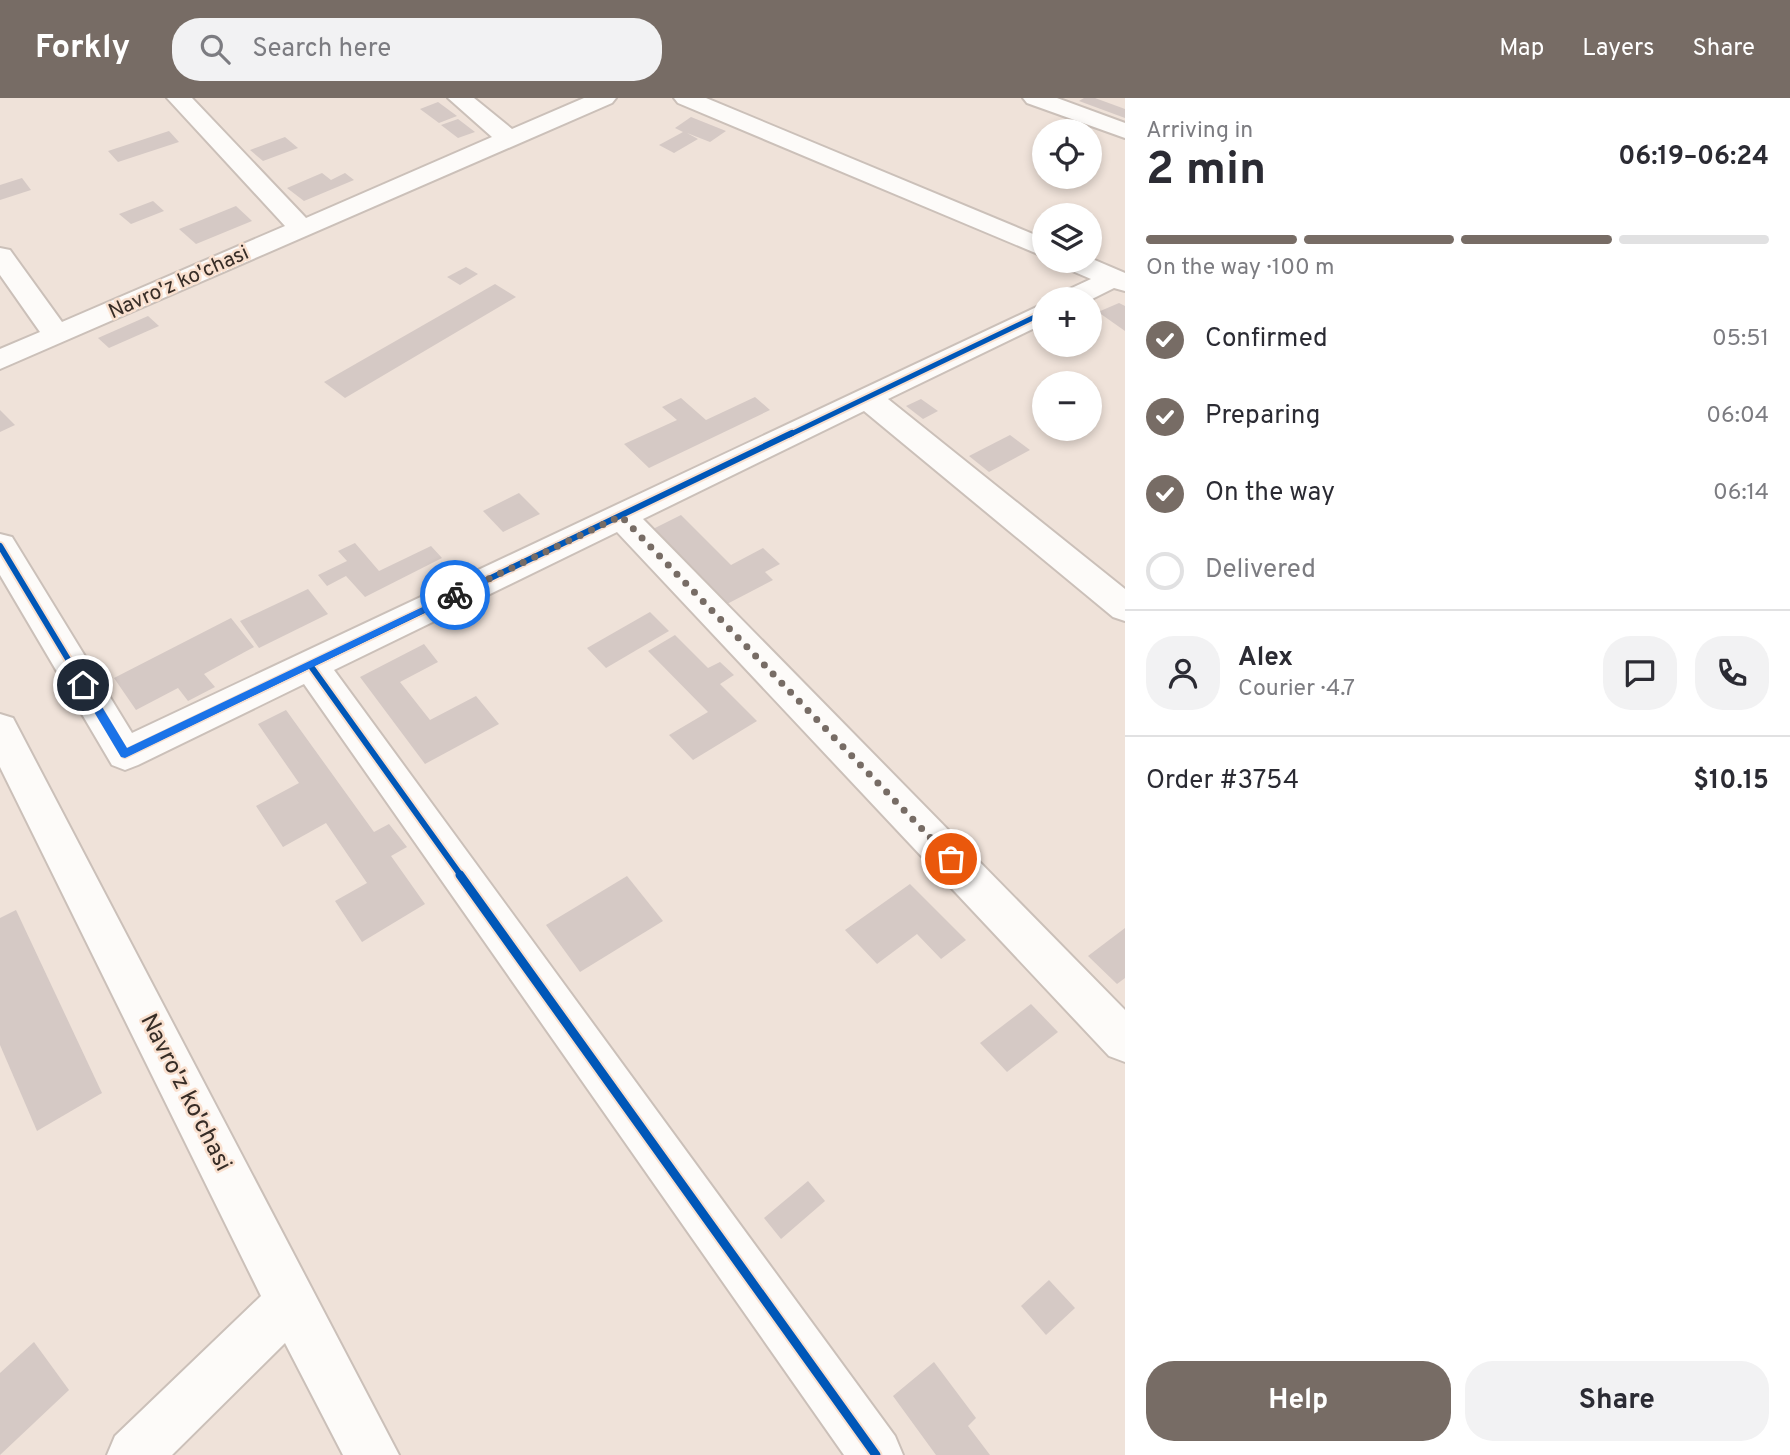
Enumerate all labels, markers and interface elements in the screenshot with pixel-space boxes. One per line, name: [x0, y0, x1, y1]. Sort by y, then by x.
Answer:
search box: [172, 18, 662, 81]
text: Forkly: [35, 28, 130, 70]
icon: search: [196, 30, 234, 68]
text: Search here: [252, 33, 391, 66]
text: Map: [1499, 34, 1544, 64]
text: Layers: [1582, 34, 1654, 64]
text: Share: [1692, 34, 1755, 64]
text: Arriving in: [1146, 117, 1253, 146]
map controls: [1032, 119, 1102, 441]
button: locate: [1032, 119, 1102, 189]
text: 06:19–06:24: [1618, 141, 1769, 174]
text: 2 min: [1146, 142, 1266, 201]
button: layers: [1032, 203, 1102, 273]
street label: Navro'z ko'chasi: [105, 240, 253, 326]
text: On the way · 100 m: [1146, 254, 1335, 283]
button: +: [1032, 287, 1102, 357]
icon: check: [1146, 321, 1184, 359]
text: Confirmed: [1205, 323, 1328, 356]
text: 05:51: [1712, 325, 1769, 354]
button: −: [1032, 371, 1102, 441]
icon: check: [1146, 398, 1184, 436]
text: Preparing: [1205, 400, 1320, 433]
text: 06:04: [1706, 402, 1769, 431]
icon: check: [1146, 475, 1184, 513]
text: On the way: [1205, 477, 1335, 510]
text: 06:14: [1713, 479, 1769, 508]
text: Delivered: [1205, 554, 1316, 587]
courier: [420, 560, 490, 630]
icon: bike: [436, 576, 474, 614]
button: person: [1146, 636, 1220, 710]
button: chat: [1603, 636, 1677, 710]
button: phone: [1695, 636, 1769, 710]
text: Alex: [1238, 642, 1293, 675]
pin: [53, 655, 113, 715]
icon: home: [64, 666, 102, 704]
text: Courier · 4.7: [1238, 675, 1355, 704]
text: Order #3754: [1146, 765, 1299, 798]
text: $10.15: [1693, 765, 1769, 798]
pin: [921, 829, 981, 889]
icon: bag: [932, 840, 970, 878]
street label: Navro'z ko'chasi: [132, 1009, 238, 1177]
button: Help: [1146, 1361, 1451, 1441]
button: Share: [1465, 1361, 1769, 1441]

